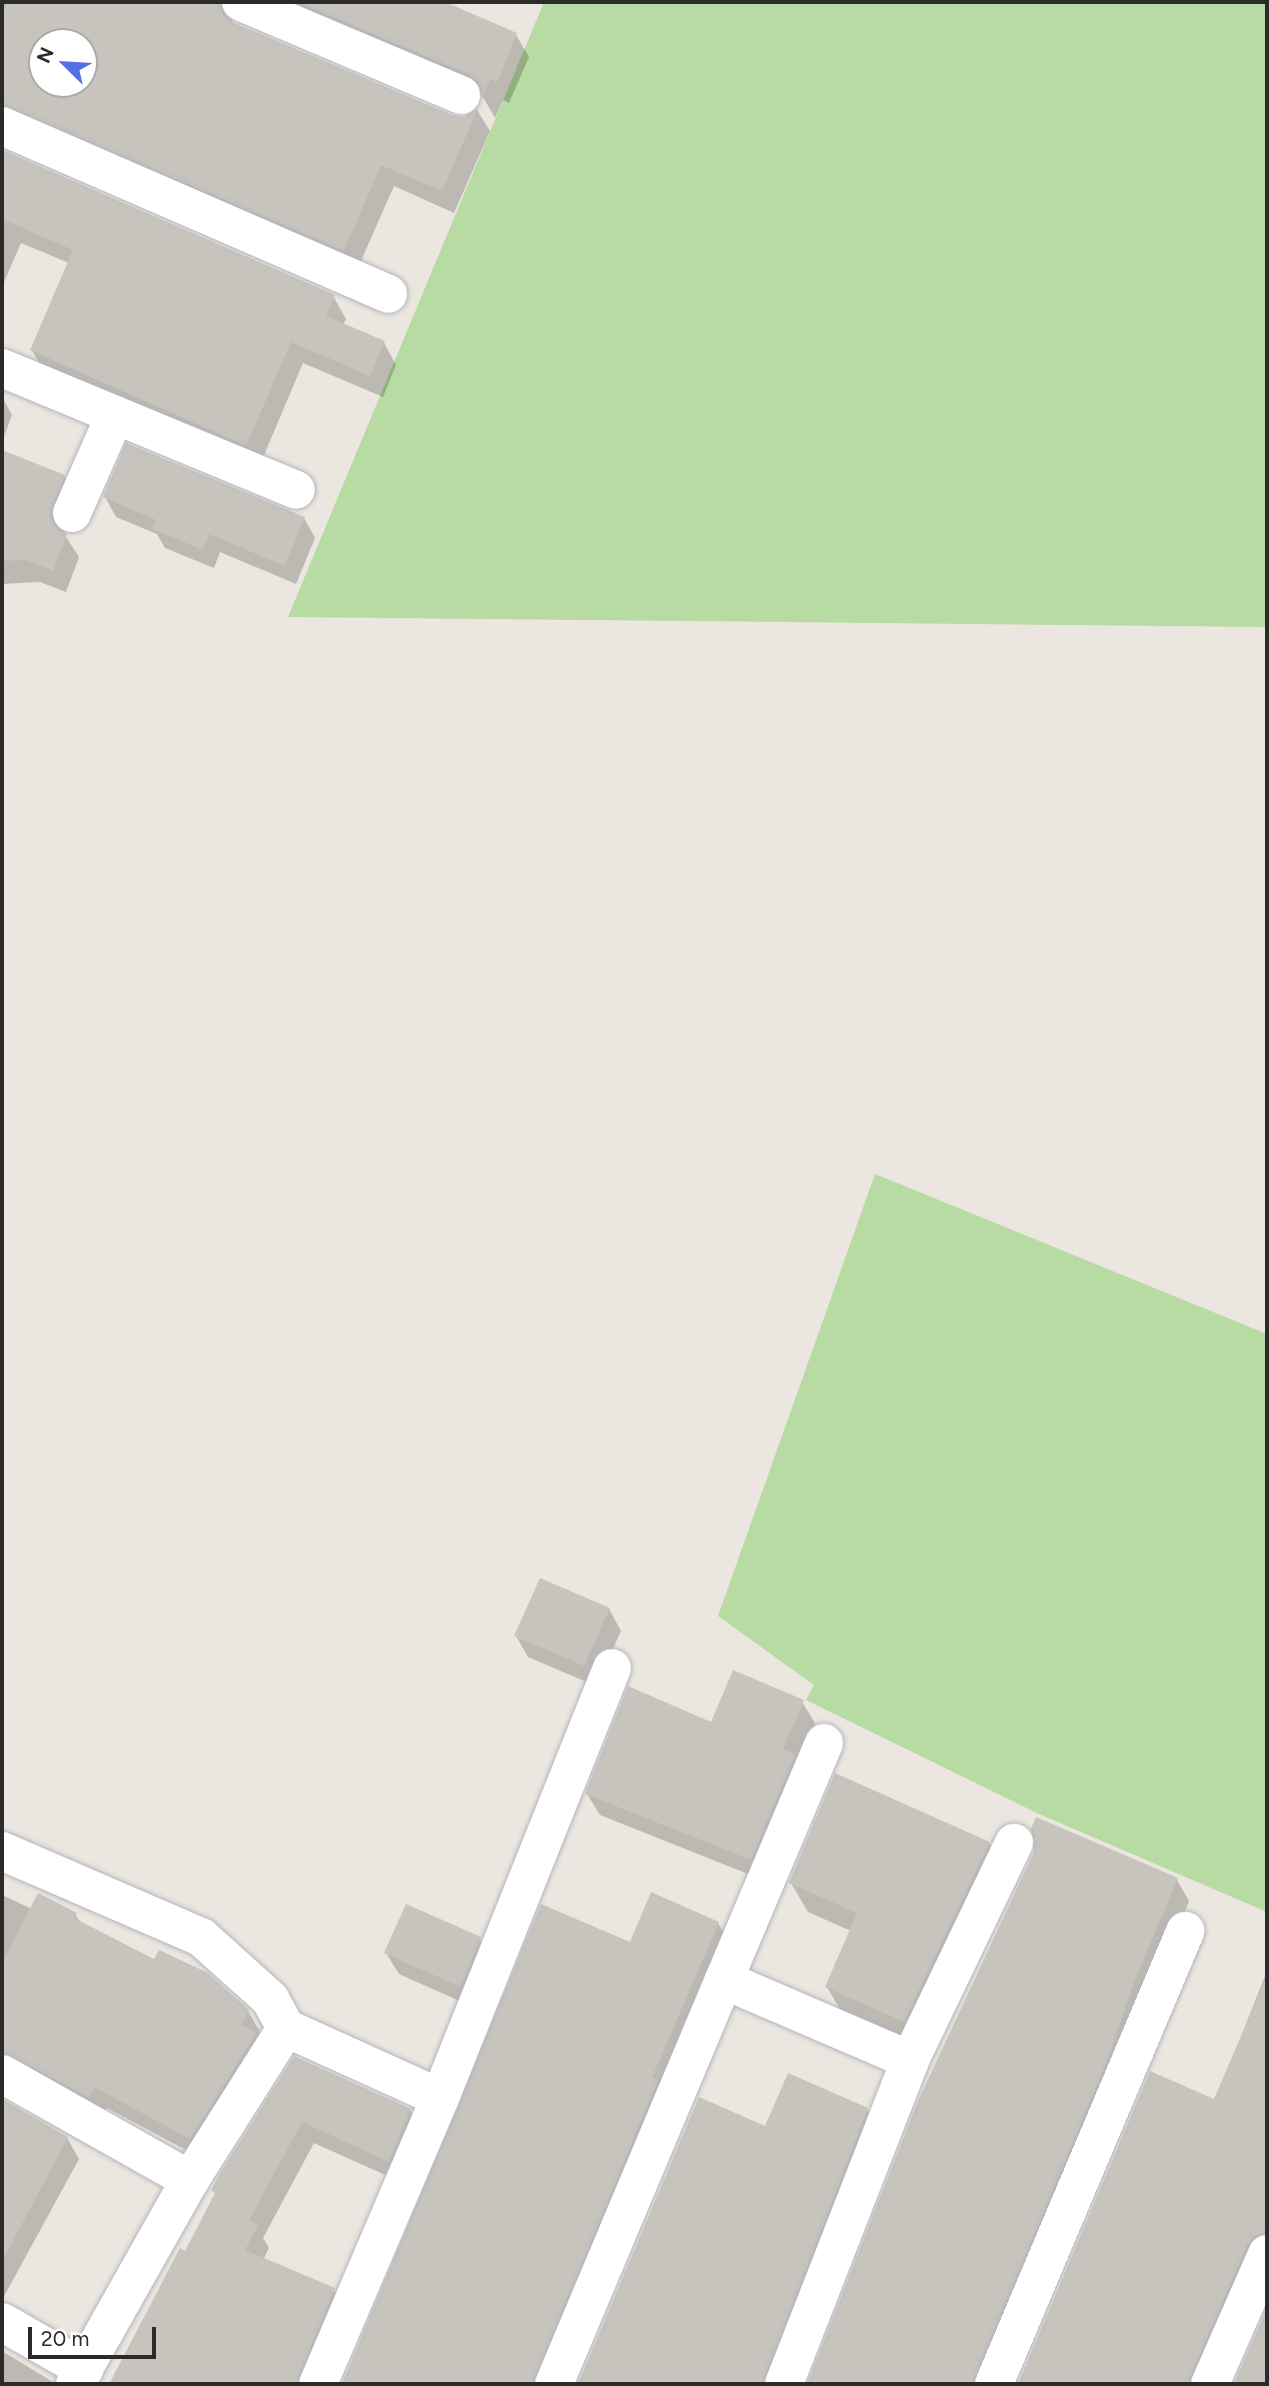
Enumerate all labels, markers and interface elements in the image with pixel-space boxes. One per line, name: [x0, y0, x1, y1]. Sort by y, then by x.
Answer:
north arrow: [28, 28, 98, 98]
text: N: [32, 44, 59, 66]
scale bar: [32, 2312, 159, 2356]
text: 20 m: [41, 2326, 89, 2351]

